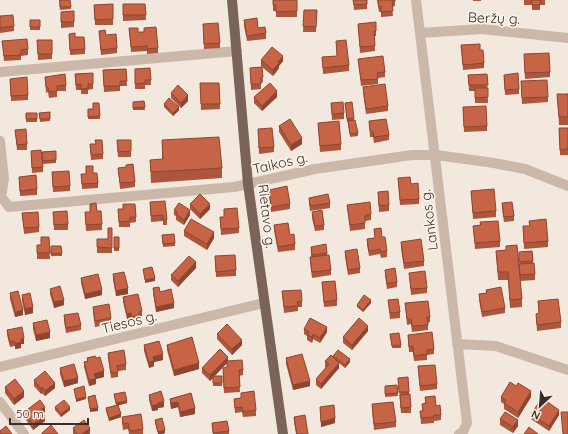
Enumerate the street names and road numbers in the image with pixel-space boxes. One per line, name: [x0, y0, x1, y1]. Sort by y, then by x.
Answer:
street label: Beržų g.: [468, 8, 520, 28]
street label: Taikos g.: [251, 148, 309, 178]
street label: Rietavo g.: [254, 183, 280, 249]
street label: Lankos g.: [416, 188, 442, 252]
street label: Tiesos g.: [100, 306, 158, 338]

